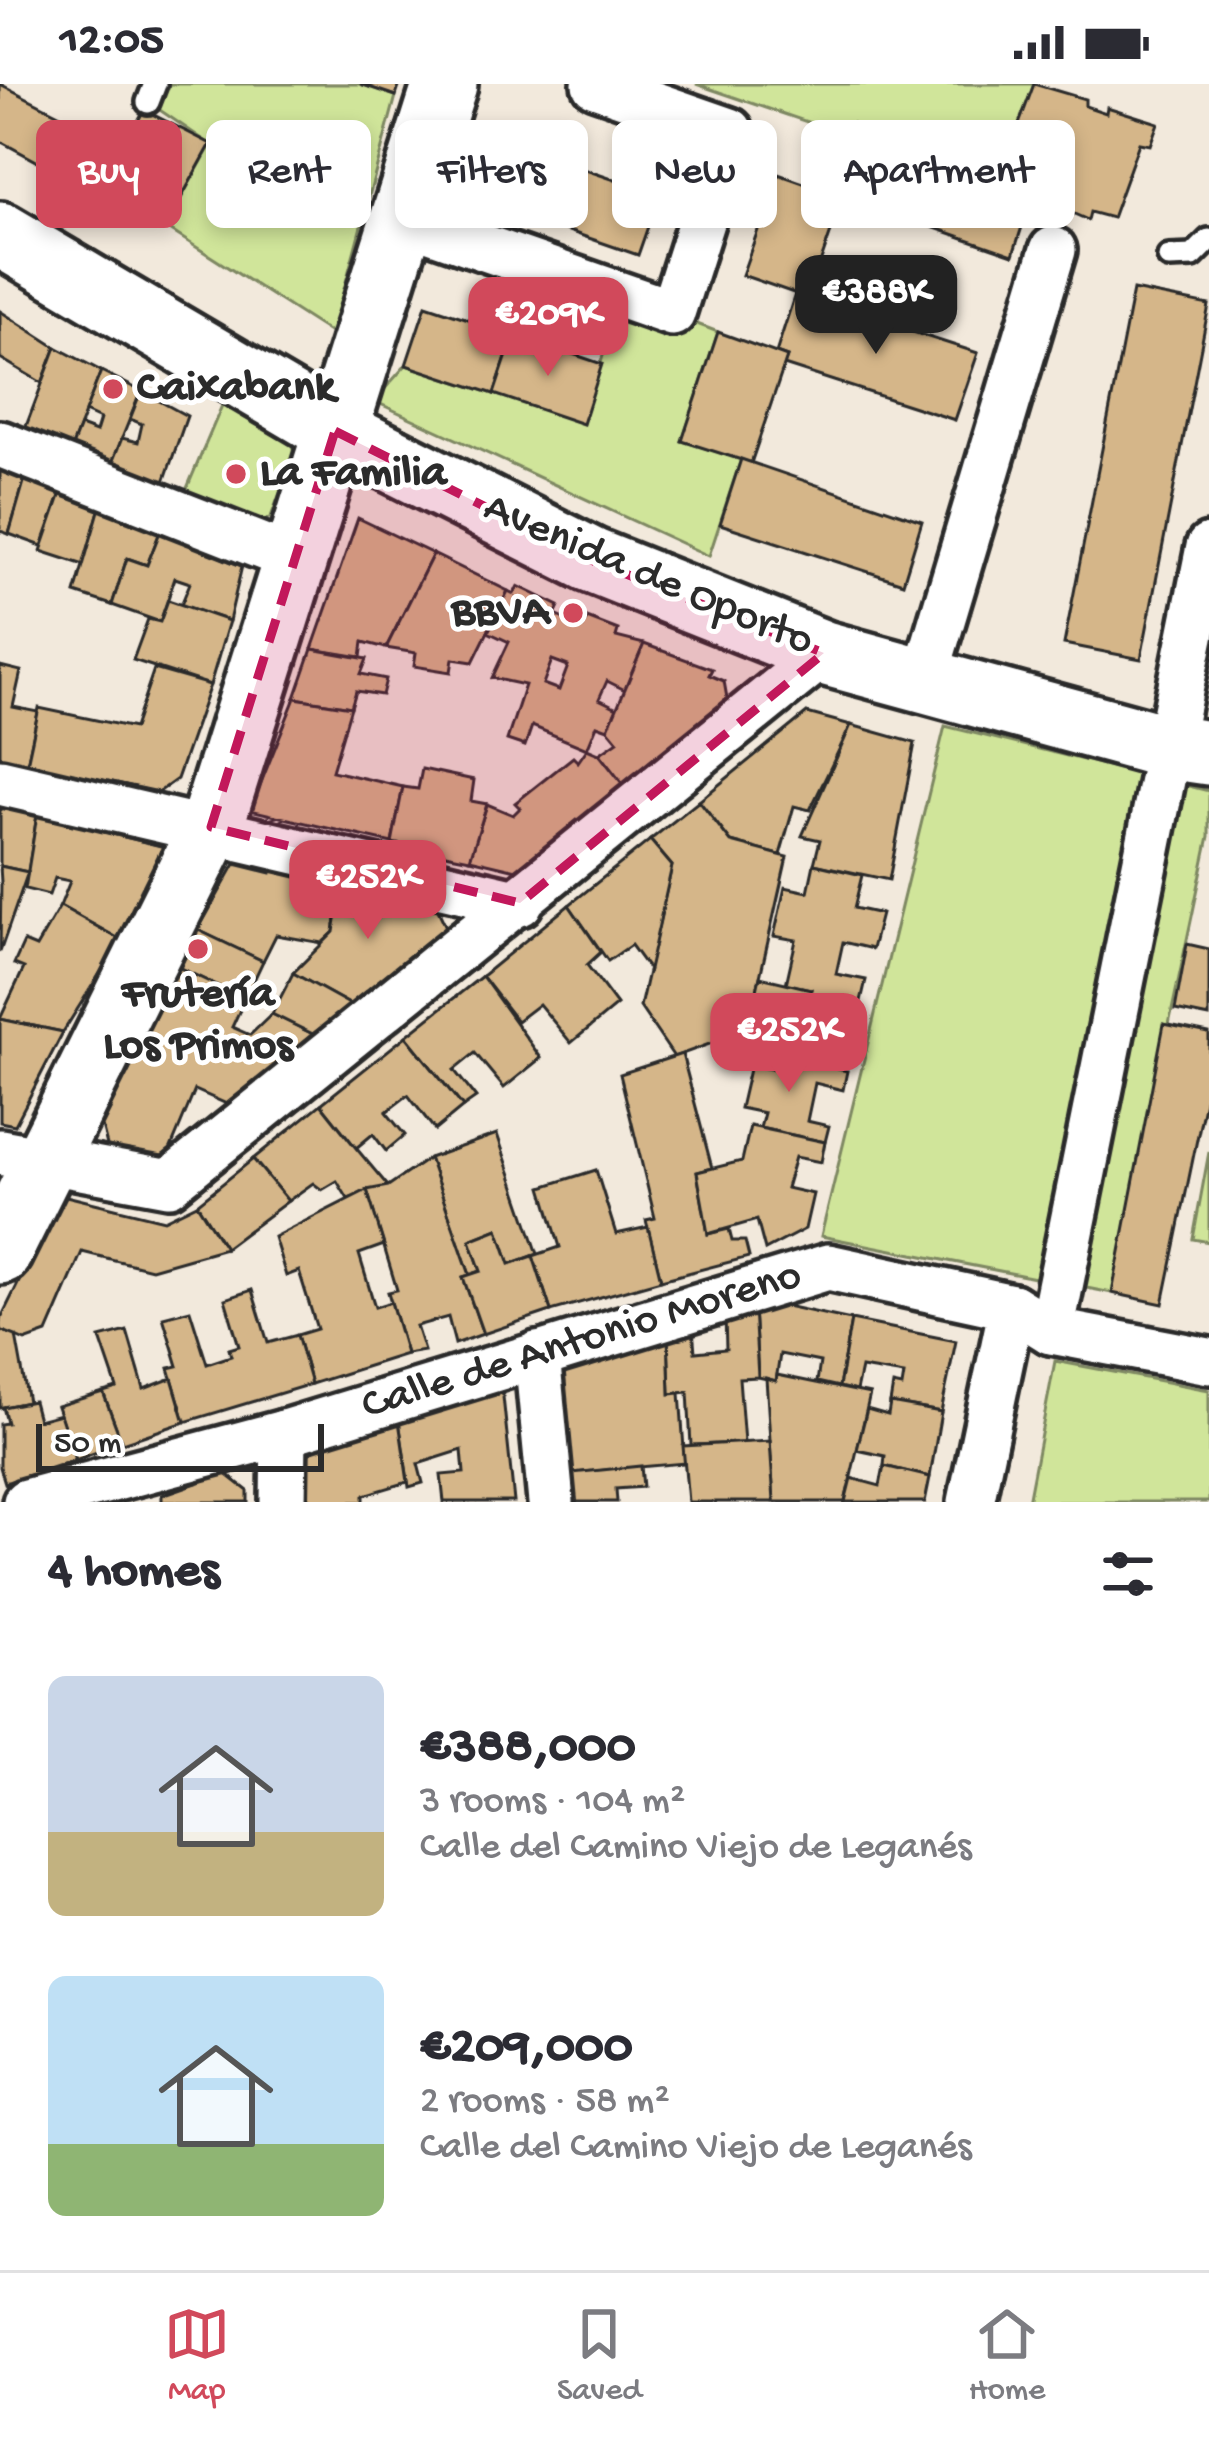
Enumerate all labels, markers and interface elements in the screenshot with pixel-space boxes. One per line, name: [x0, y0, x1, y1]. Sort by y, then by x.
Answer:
text: 12:05: [60, 16, 164, 69]
chip: Buy: [36, 120, 182, 228]
chip: Rent: [206, 120, 371, 228]
chip: Filters: [395, 120, 588, 228]
chip: New: [612, 120, 777, 228]
chip: Apartment: [801, 120, 1075, 228]
pin: €388K: [792, 255, 960, 357]
text: €388K: [822, 271, 930, 317]
pin: €209K: [464, 277, 632, 379]
text: €209K: [495, 293, 601, 339]
place label: Caixabank: [137, 363, 340, 416]
marker: Caixabank: [100, 376, 126, 402]
place label: La Familia: [260, 448, 449, 501]
marker: La Familia: [223, 461, 249, 487]
street label: Avenida de Oporto: [475, 483, 821, 669]
place label: BBVA: [449, 587, 552, 640]
marker: BBVA: [560, 600, 586, 626]
pin: €252K: [284, 840, 452, 942]
text: €252K: [316, 856, 420, 902]
marker: Frutería Los Primos: [185, 936, 211, 962]
place label: Frutería Los Primos: [103, 969, 295, 1074]
pin: €252K: [705, 993, 873, 1095]
text: €252K: [737, 1009, 841, 1055]
street label: Calle de Antonio Moreno: [356, 1250, 808, 1434]
scale bar: [36, 1418, 324, 1471]
text: 50 m: [54, 1426, 121, 1464]
icon: filters: [1095, 1541, 1161, 1607]
text: 4 homes: [48, 1544, 219, 1604]
text: €388,000: [420, 1720, 636, 1780]
icon: home: [144, 1724, 288, 1868]
text: 3 rooms · 104 m²: [420, 1780, 685, 1826]
text: Calle del Camino Viejo de Leganés: [420, 1826, 972, 1872]
text: €209,000: [420, 2020, 633, 2080]
icon: home: [144, 2024, 288, 2168]
text: 2 rooms · 58 m²: [420, 2080, 670, 2126]
text: Calle del Camino Viejo de Leganés: [420, 2126, 972, 2172]
tab: Map: [164, 2301, 230, 2411]
tab: Saved: [557, 2301, 642, 2411]
tab: Home: [969, 2301, 1045, 2411]

